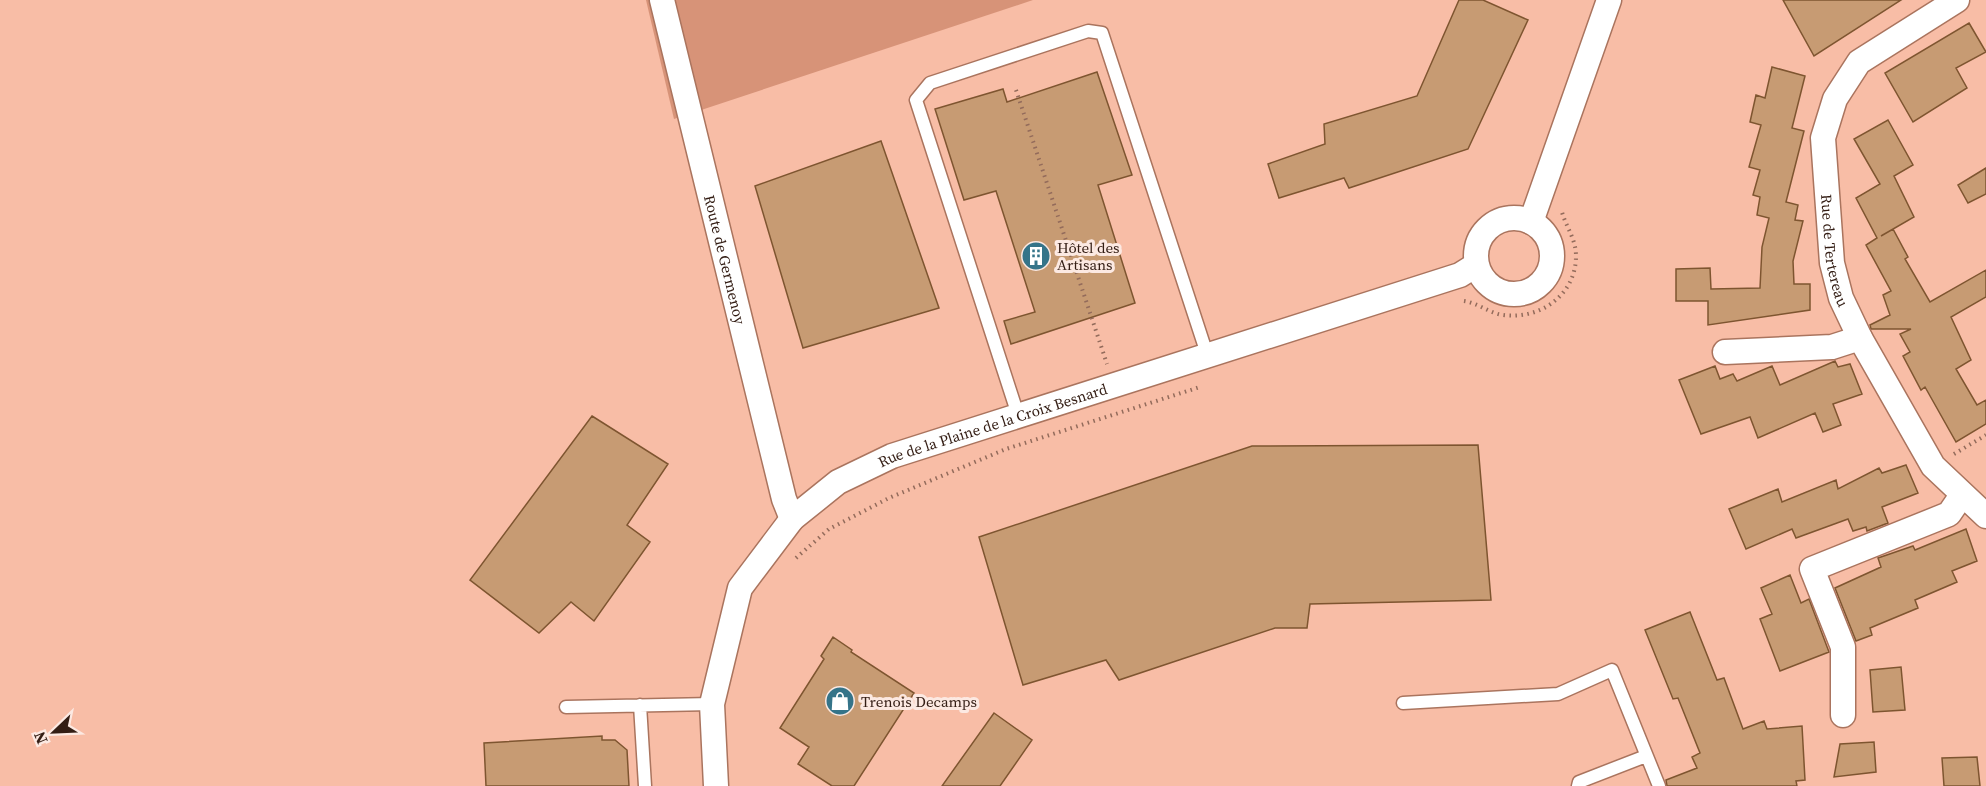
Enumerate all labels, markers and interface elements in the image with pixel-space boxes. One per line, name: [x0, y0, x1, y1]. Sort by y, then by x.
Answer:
street label: Route de Germenoy: [699, 193, 751, 327]
street label: Rue de Tertereau: [1817, 193, 1854, 310]
place label: Hôtel des Artisans: [1057, 237, 1120, 275]
building icon: Hôtel des Artisans: [1020, 240, 1052, 272]
street label: Rue de la Plaine de la Croix Besnard: [874, 377, 1110, 472]
shop icon: Trenois Decamps: [824, 685, 856, 717]
place label: Trenois Decamps: [861, 691, 977, 712]
north arrow: [24, 702, 84, 762]
text: N: [28, 728, 53, 748]

